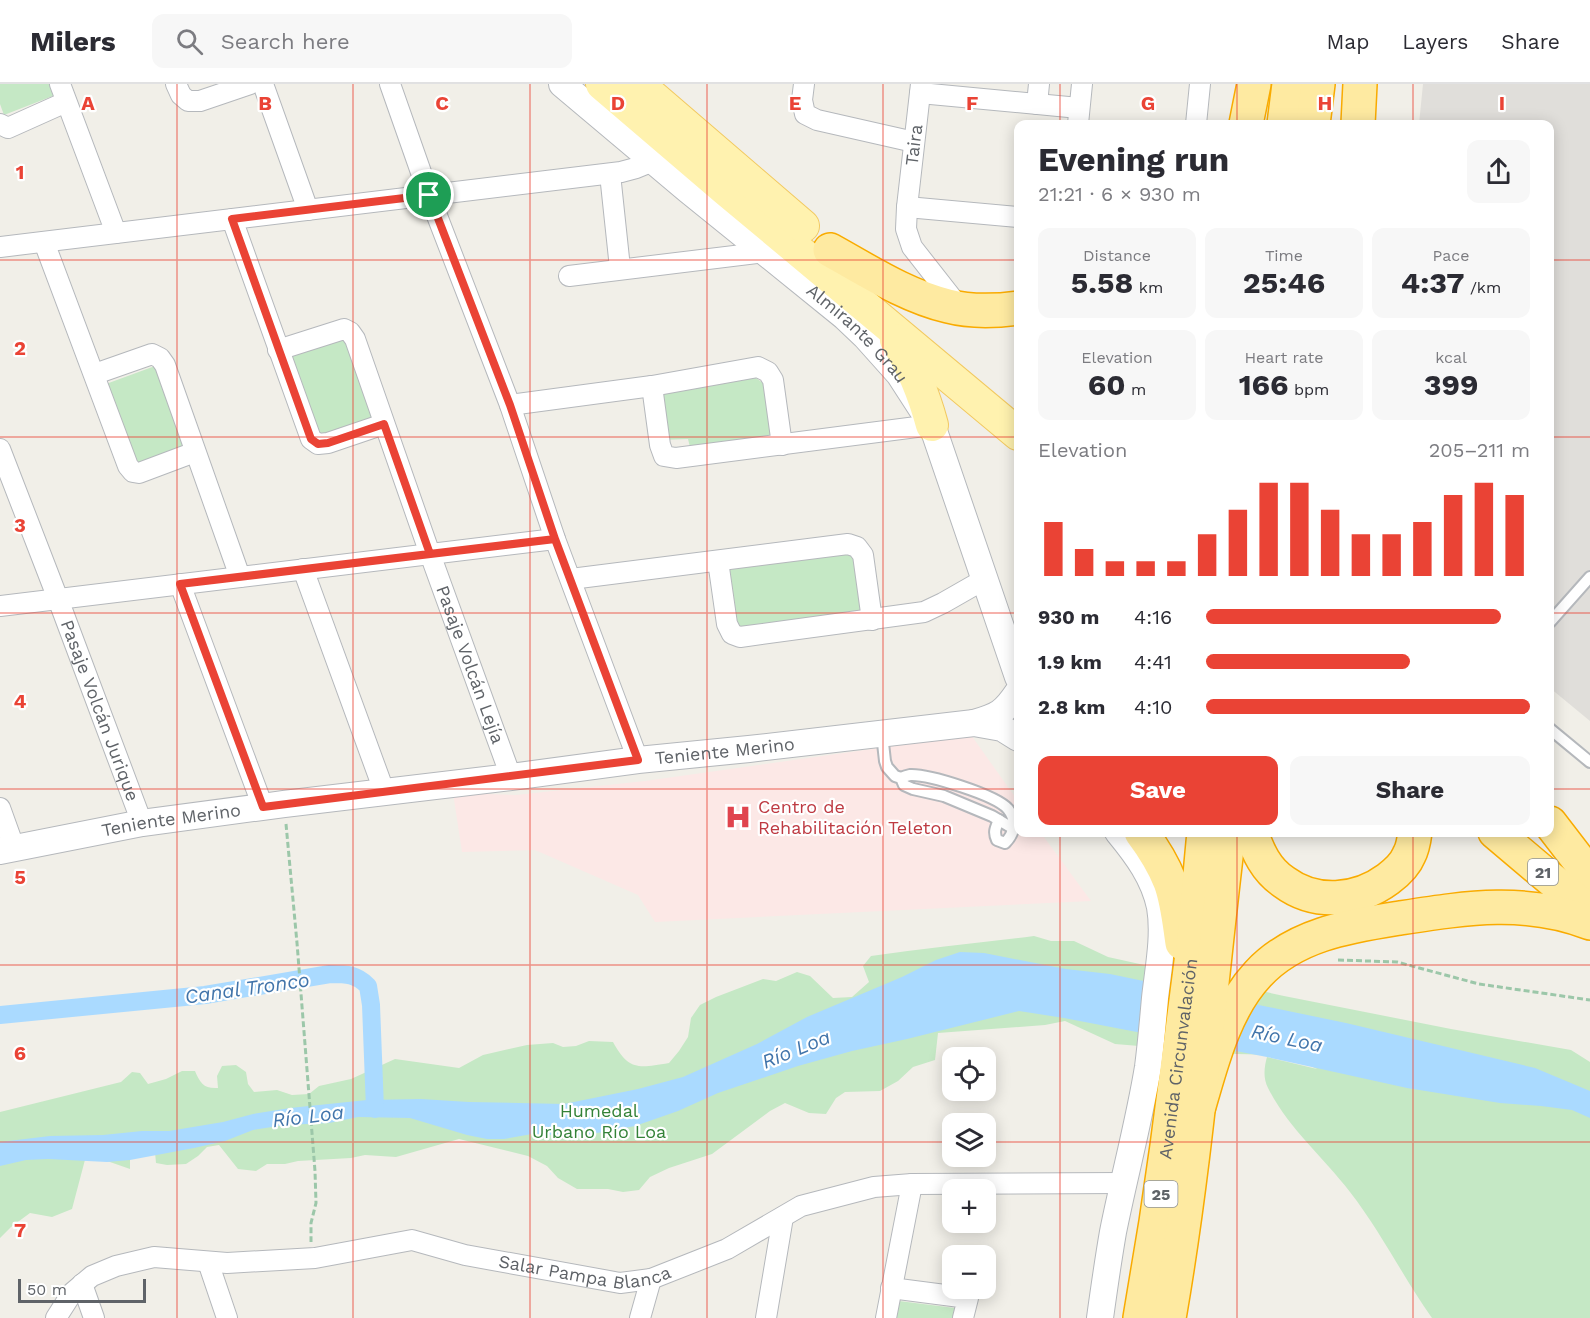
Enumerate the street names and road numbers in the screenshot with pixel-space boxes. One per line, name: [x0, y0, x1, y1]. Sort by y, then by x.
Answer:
street label: Taira: [901, 123, 926, 167]
street label: Almirante Grau: [803, 279, 913, 387]
street label: Pasaje Volcán Lejía: [432, 582, 509, 747]
street label: Pasaje Volcán Jurique: [57, 617, 144, 804]
street label: Teniente Merino: [654, 733, 796, 768]
street label: Teniente Merino: [100, 799, 242, 841]
road number: 21: [1528, 859, 1558, 885]
street label: Avenida Circunvalación: [1154, 957, 1201, 1161]
road number: 25: [1144, 1181, 1178, 1207]
street label: Salar Pampa Blanca: [497, 1250, 674, 1294]

